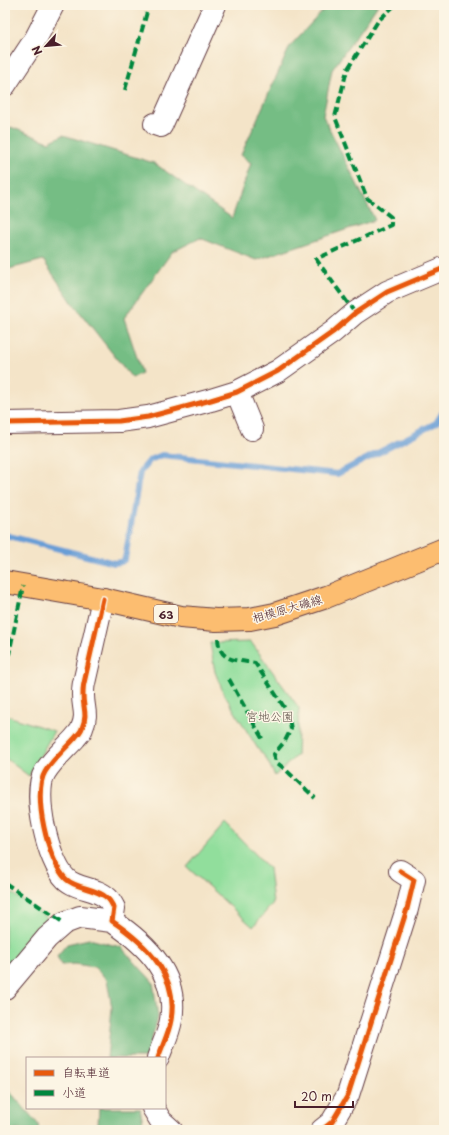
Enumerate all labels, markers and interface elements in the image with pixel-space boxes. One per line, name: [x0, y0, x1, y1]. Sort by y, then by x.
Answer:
north arrow: [26, 26, 66, 66]
text: N: [27, 43, 46, 59]
street label: 相模原大磯線: [250, 589, 324, 627]
road number: 63: [154, 605, 178, 623]
park label: 宮地公園: [246, 707, 294, 725]
legend: [26, 1057, 166, 1109]
text: 自転車道: [62, 1063, 110, 1081]
text: 小道: [62, 1083, 86, 1101]
scale bar: [295, 1083, 353, 1109]
text: 20 m: [301, 1087, 332, 1105]

